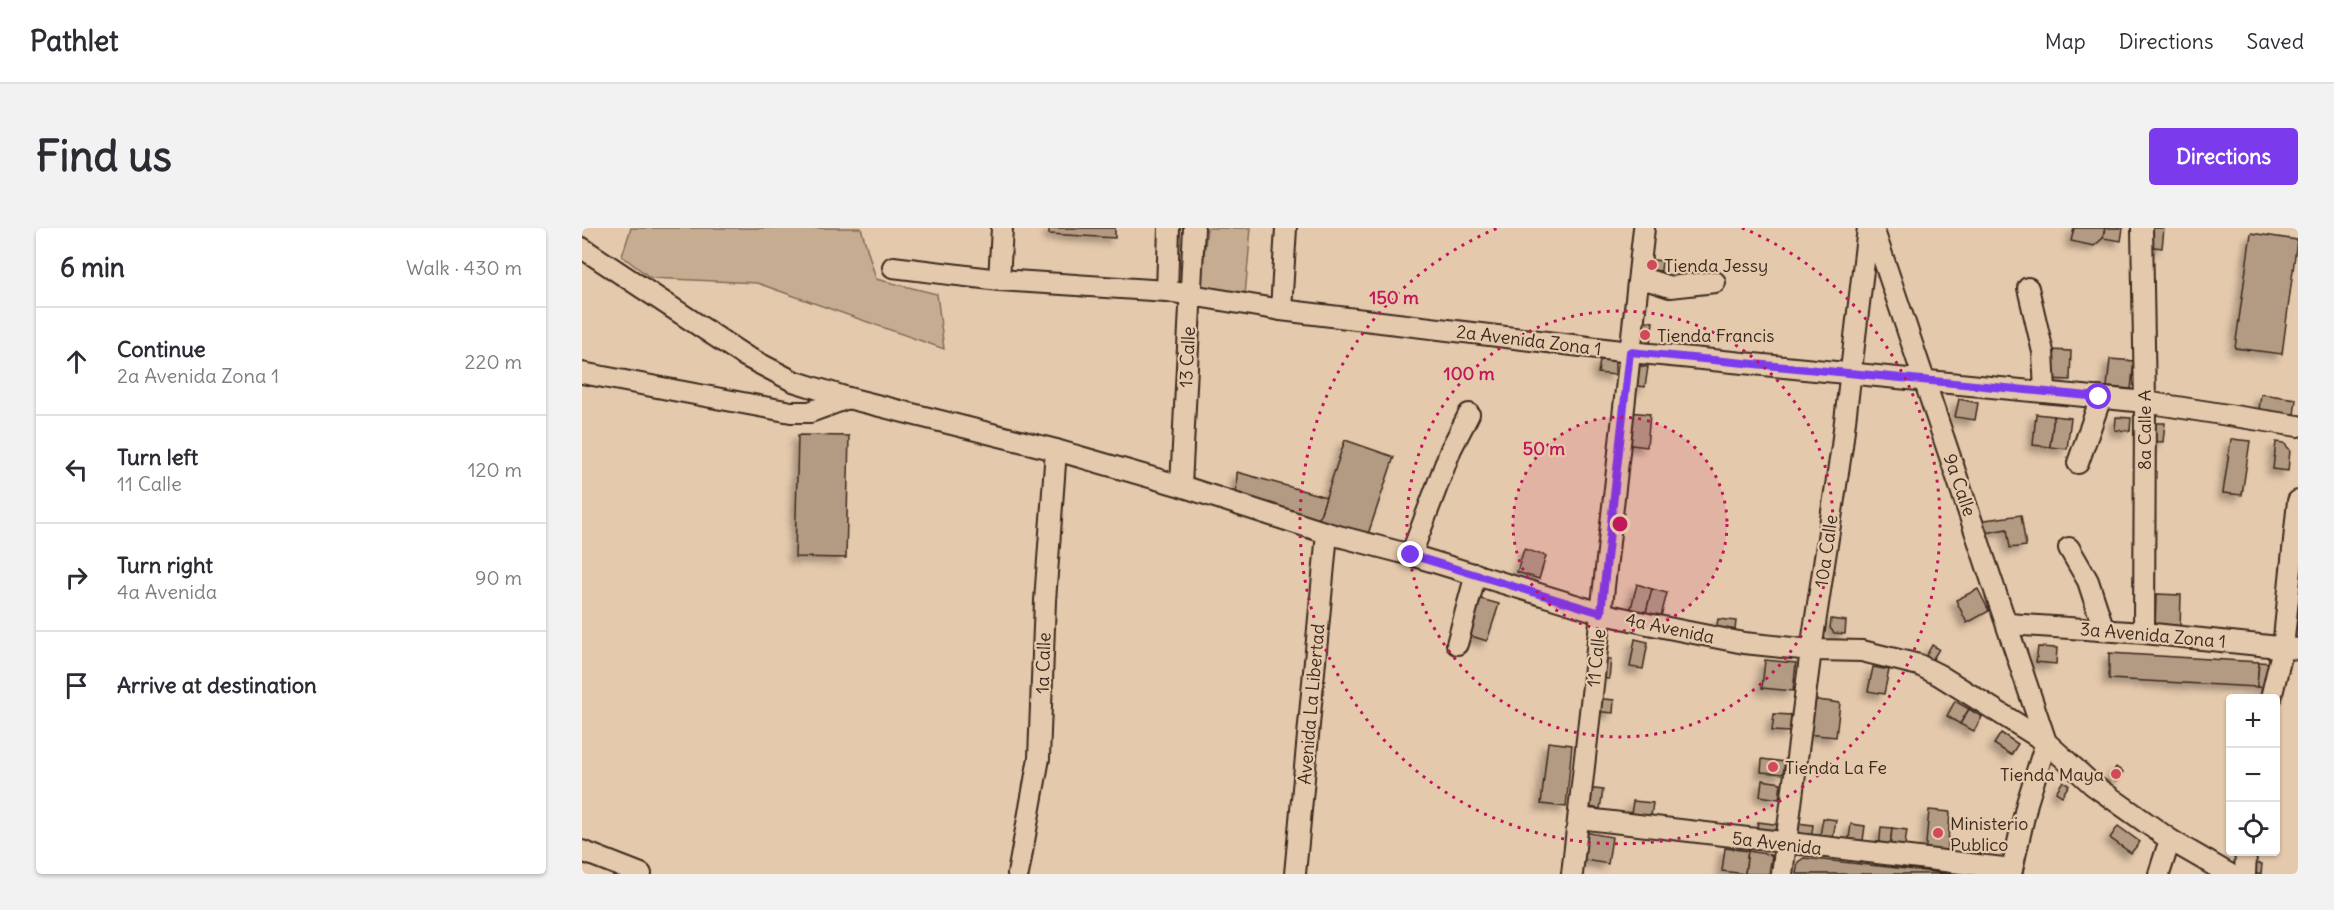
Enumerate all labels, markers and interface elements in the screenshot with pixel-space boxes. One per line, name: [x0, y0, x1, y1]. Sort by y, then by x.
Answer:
text: Pathlet: [30, 23, 119, 59]
text: Map: [2045, 28, 2086, 55]
text: Directions: [2119, 28, 2213, 55]
text: Saved: [2246, 28, 2304, 55]
button: Directions: [2149, 128, 2298, 185]
text: Find us: [36, 130, 172, 182]
text: 6 min: [60, 251, 125, 284]
place label: Tienda Jessy: [1664, 254, 1768, 277]
text: Walk · 430 m: [406, 255, 522, 280]
marker: Tienda Jessy: [1645, 258, 1659, 272]
text: 150 m: [1369, 286, 1419, 309]
street label: 2a Avenida Zona 1: [1455, 320, 1603, 360]
place label: Tienda Francis: [1657, 324, 1774, 347]
street label: 13 Calle: [1174, 326, 1200, 388]
marker: Tienda Francis: [1638, 328, 1652, 342]
text: Continue: [117, 335, 206, 363]
icon: ahead: [60, 345, 93, 378]
text: 220 m: [465, 349, 522, 374]
text: 100 m: [1444, 362, 1495, 385]
text: 2a Avenida Zona 1: [117, 363, 279, 388]
route start: [2085, 383, 2111, 409]
street label: 8a Calle A: [2133, 390, 2156, 470]
text: 50 m: [1523, 437, 1565, 460]
text: Turn left: [117, 443, 198, 471]
street label: 9a Calle: [1939, 451, 1981, 519]
icon: left: [60, 453, 93, 486]
text: 120 m: [468, 457, 522, 482]
text: 11 Calle: [117, 471, 182, 496]
street label: 10a Calle: [1810, 513, 1842, 589]
centre of rings: [1610, 514, 1630, 534]
route end: [1397, 541, 1423, 567]
text: Turn right: [117, 551, 213, 579]
icon: right: [60, 561, 93, 594]
text: 90 m: [475, 565, 522, 590]
text: 4a Avenida: [117, 579, 217, 604]
street label: 4a Avenida: [1624, 607, 1716, 649]
street label: 3a Avenida Zona 1: [2079, 617, 2227, 653]
street label: Avenida La Libertad: [1293, 622, 1330, 785]
street label: 11 Calle: [1582, 628, 1610, 688]
street label: 1a Calle: [1030, 632, 1056, 694]
icon: arrive: [60, 669, 93, 702]
text: Arrive at destination: [117, 671, 317, 699]
map controls: [2226, 694, 2280, 856]
button: +: [2226, 694, 2280, 748]
button: −: [2226, 748, 2280, 802]
place label: Tienda La Fe: [1785, 756, 1887, 779]
marker: Tienda La Fe: [1766, 760, 1780, 774]
place label: Tienda Maya: [2000, 763, 2104, 786]
marker: Tienda Maya: [2109, 767, 2123, 781]
button: locate: [2226, 802, 2280, 856]
place label: Ministerio Publico: [1950, 812, 2028, 856]
street label: 5a Avenida: [1731, 826, 1823, 860]
marker: Ministerio Publico: [1931, 826, 1945, 840]

